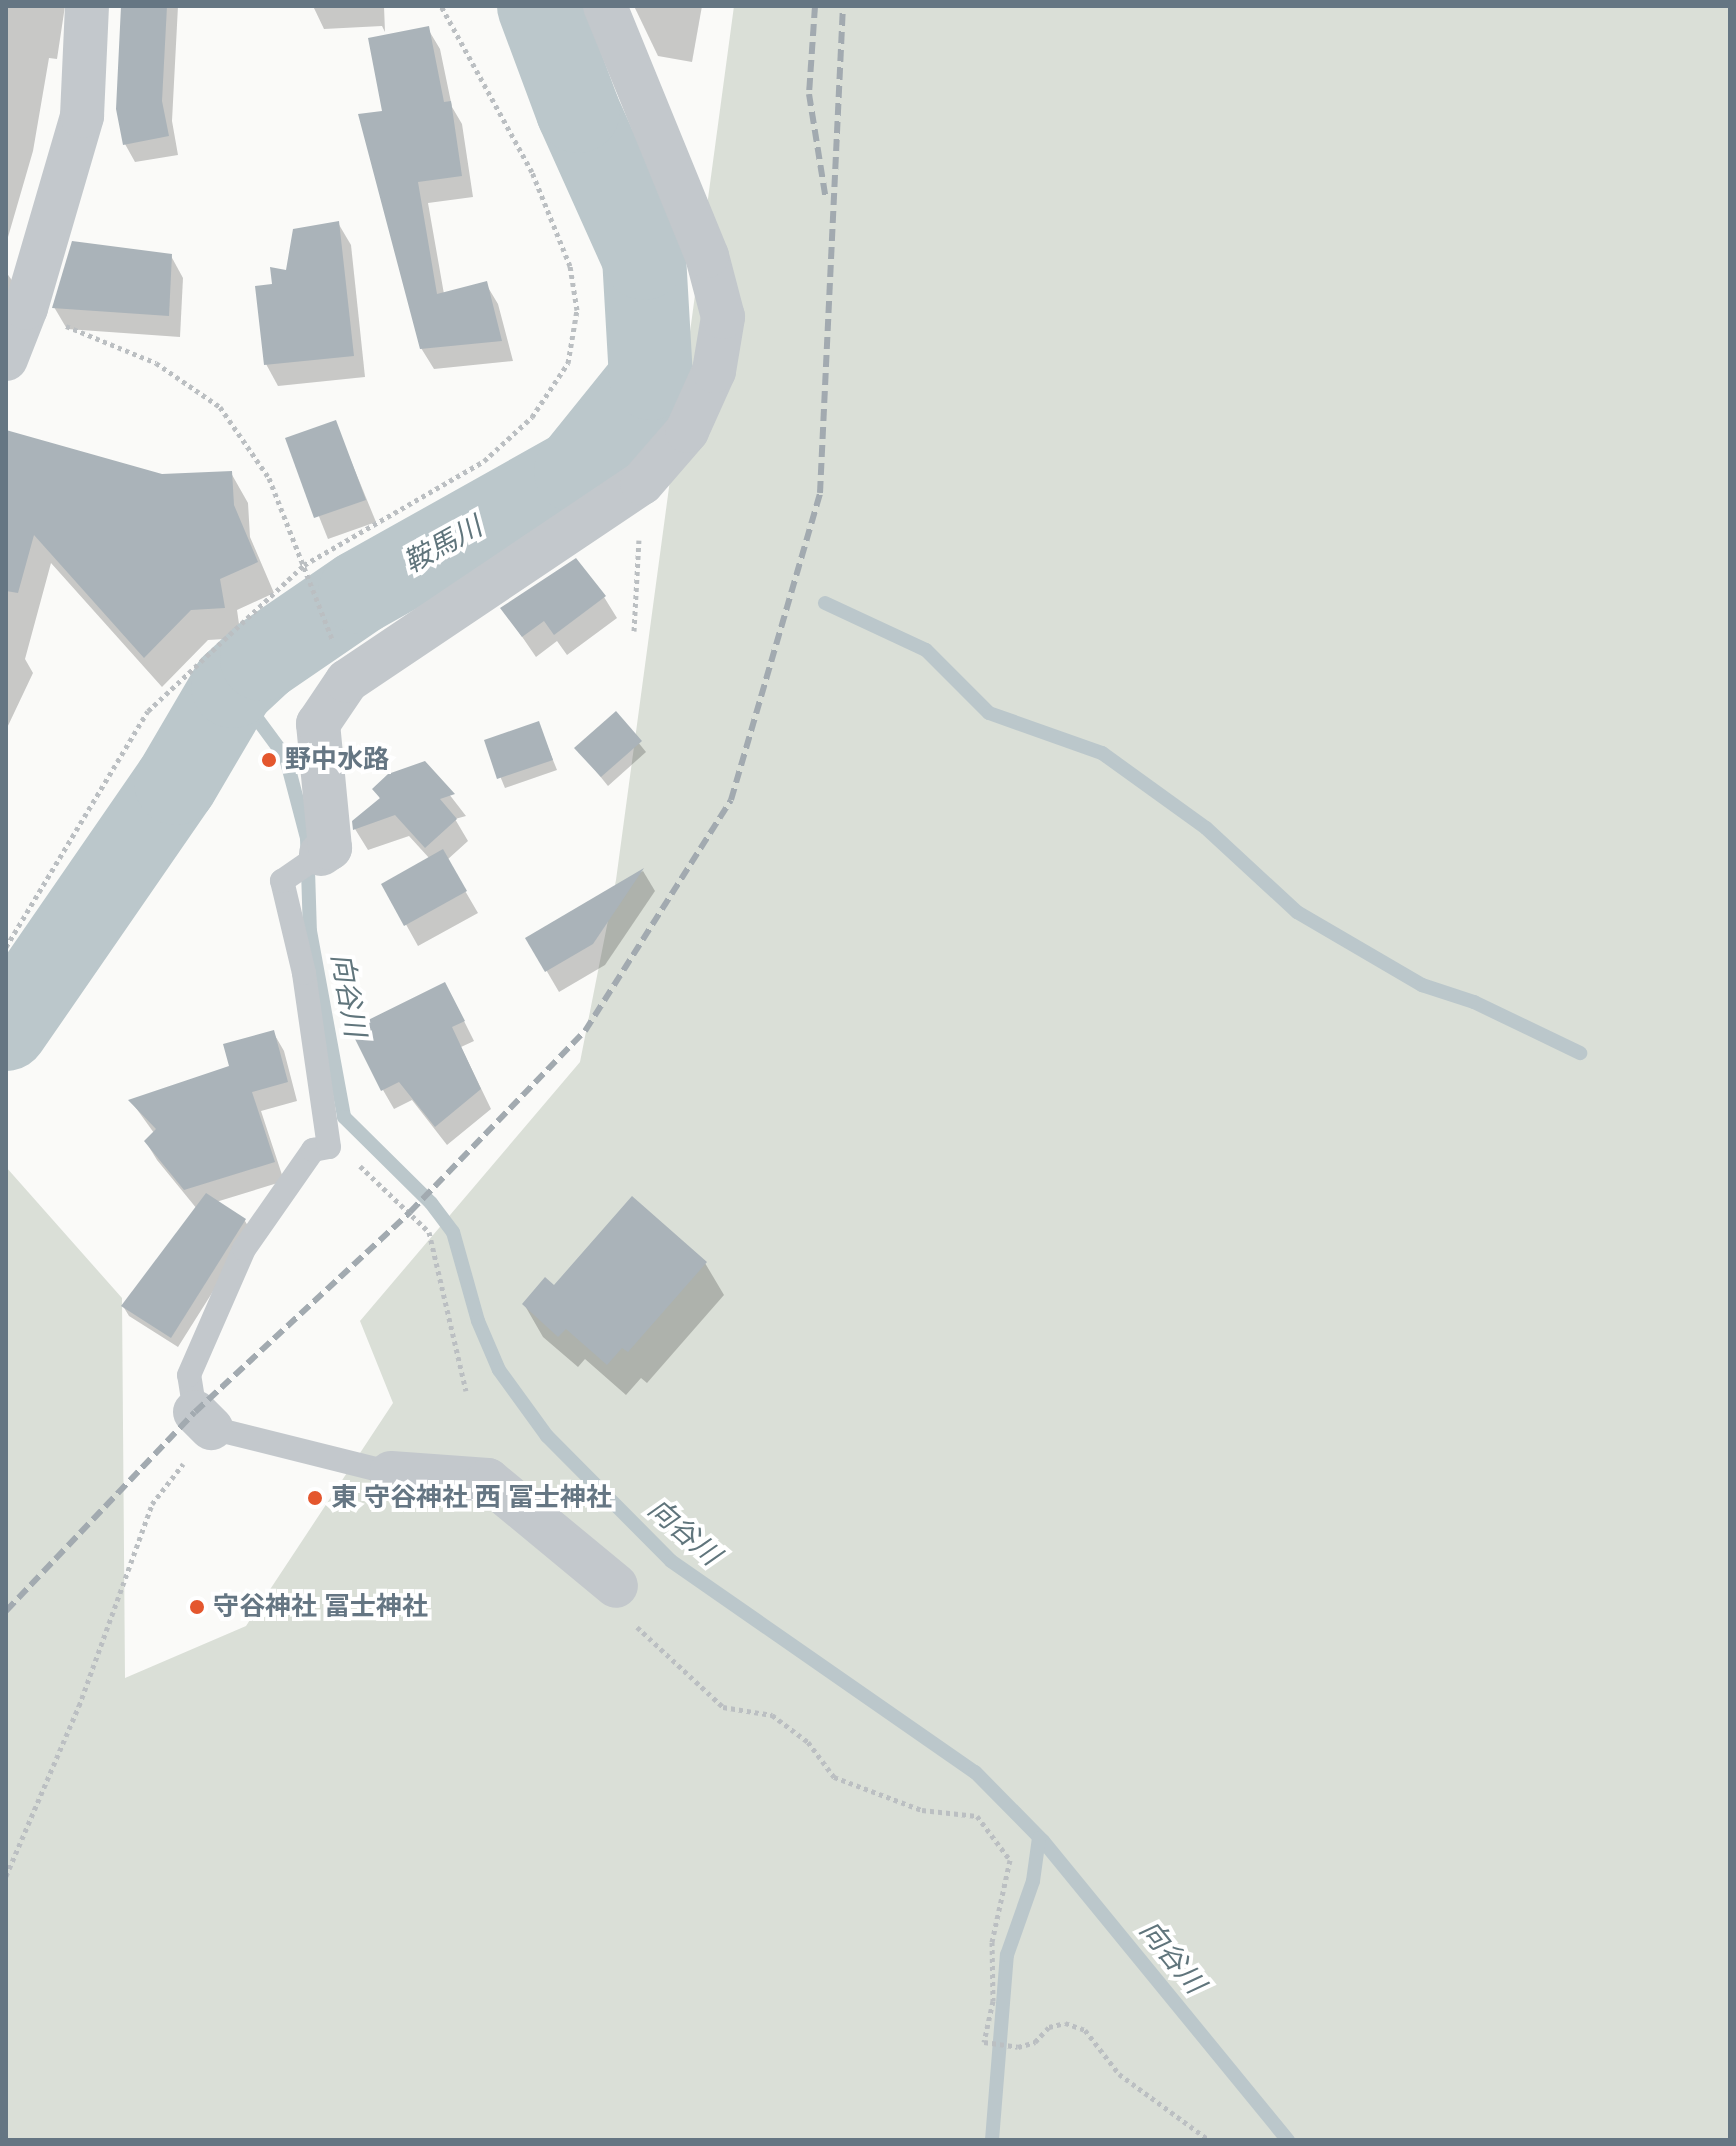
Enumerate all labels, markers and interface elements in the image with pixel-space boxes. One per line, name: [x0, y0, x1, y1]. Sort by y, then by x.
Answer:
water label: 鞍馬川: [398, 510, 488, 580]
place label: 野中水路: [285, 744, 389, 776]
marker: 野中水路: [260, 751, 278, 769]
water label: 向谷川: [324, 951, 372, 1039]
place label: 東 守谷神社 西 冨士神社: [331, 1482, 612, 1514]
marker: 東 守谷神社 西 冨士神社: [306, 1489, 324, 1507]
water label: 向谷川: [641, 1492, 727, 1572]
place label: 守谷神社 冨士神社: [213, 1591, 428, 1623]
marker: 守谷神社 冨士神社: [188, 1598, 206, 1616]
water label: 向谷川: [1133, 1914, 1211, 2000]

